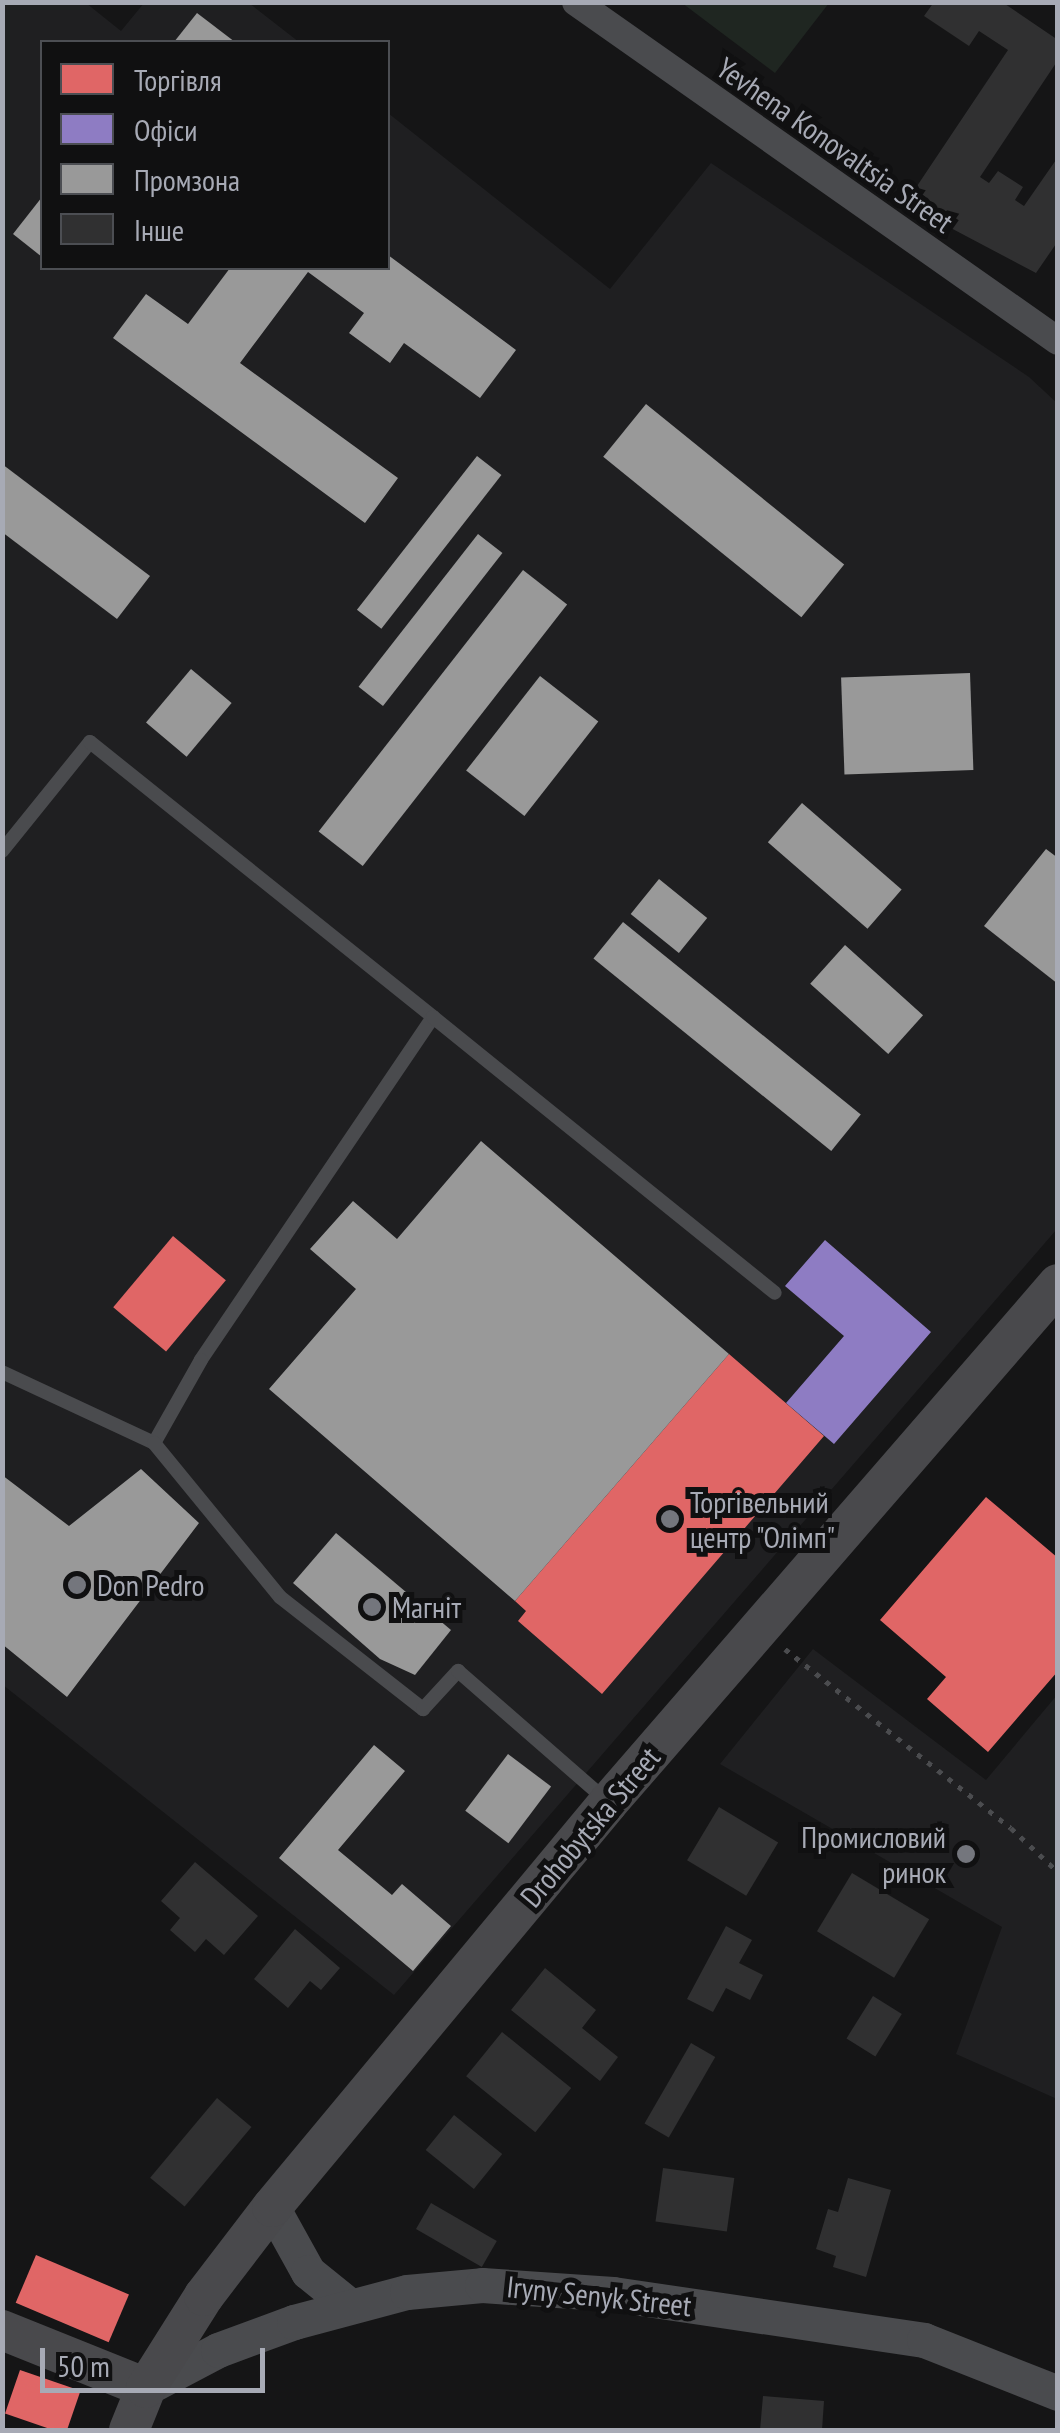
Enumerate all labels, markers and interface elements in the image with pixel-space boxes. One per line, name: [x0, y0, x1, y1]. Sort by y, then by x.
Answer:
legend: [40, 40, 390, 270]
street label: Yevhena Konovaltsia Street: [710, 50, 960, 240]
text: Торгівля: [134, 60, 222, 99]
text: Офіси: [134, 110, 197, 149]
text: Промзона: [134, 160, 240, 199]
text: Інше: [134, 210, 184, 249]
place label: Торгівельний центр "Олімп": [690, 1484, 837, 1554]
marker: Торгівельний центр "Олімп": [659, 1508, 681, 1530]
place label: Don Pedro: [97, 1567, 204, 1603]
marker: Don Pedro: [66, 1574, 88, 1596]
place label: Магніт: [392, 1589, 461, 1625]
marker: Магніт: [361, 1596, 383, 1618]
street label: Drohobytska Street: [513, 1740, 667, 1914]
place label: Промисловий ринок: [801, 1819, 946, 1890]
marker: Промисловий ринок: [955, 1843, 977, 1865]
street label: Iryny Senyk Street: [504, 2268, 694, 2324]
scale bar: [45, 2328, 270, 2390]
text: 50 m: [57, 2346, 110, 2385]

